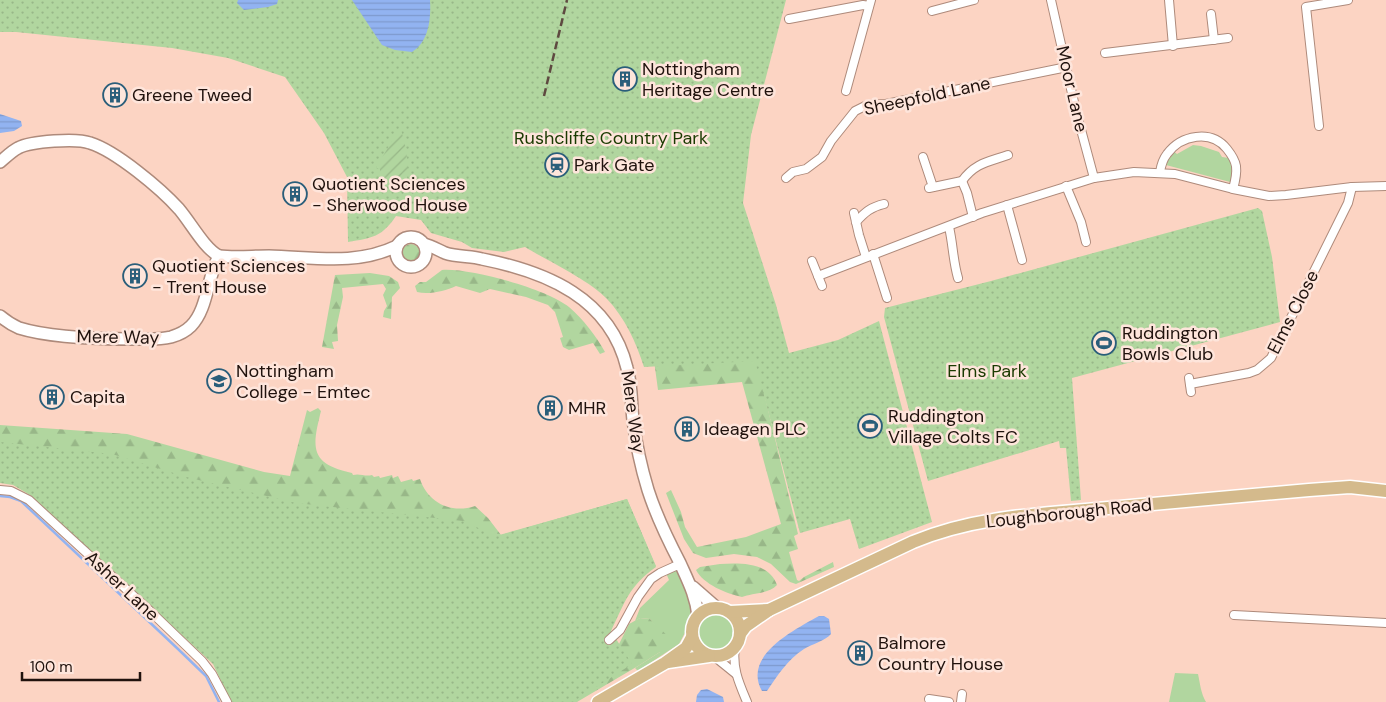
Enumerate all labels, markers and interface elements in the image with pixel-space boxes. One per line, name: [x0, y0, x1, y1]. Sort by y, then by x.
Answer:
street label: Moor Lane: [1050, 44, 1094, 134]
place label: Nottingham Heritage Centre: [642, 57, 774, 102]
building icon: Nottingham Heritage Centre: [612, 66, 638, 92]
street label: Sheepfold Lane: [861, 71, 993, 121]
building icon: Greene Tweed: [102, 82, 128, 108]
place label: Greene Tweed: [132, 83, 252, 107]
park label: Rushcliffe Country Park: [514, 126, 708, 150]
station icon: Park Gate: [544, 152, 570, 178]
place label: Park Gate: [574, 153, 655, 177]
place label: Quotient Sciences - Sherwood House: [312, 172, 468, 217]
building icon: Quotient Sciences - Sherwood House: [282, 181, 308, 207]
place label: Quotient Sciences - Trent House: [152, 254, 306, 299]
building icon: Quotient Sciences - Trent House: [122, 263, 148, 289]
street label: Elms Close: [1262, 266, 1324, 358]
place label: Ruddington Bowls Club: [1122, 321, 1218, 366]
street label: Mere Way: [76, 324, 160, 350]
sports icon: Ruddington Bowls Club: [1091, 330, 1117, 356]
place label: Nottingham College - Emtec: [236, 359, 371, 404]
park label: Elms Park: [947, 359, 1027, 383]
school or university icon: Nottingham College - Emtec: [206, 368, 232, 394]
street label: Mere Way: [615, 369, 651, 455]
building icon: Capita: [39, 384, 65, 410]
place label: Capita: [70, 385, 125, 409]
building icon: MHR: [537, 395, 563, 421]
place label: MHR: [568, 396, 606, 420]
place label: Ruddington Village Colts FC: [888, 404, 1018, 449]
sports icon: Ruddington Village Colts FC: [857, 413, 883, 439]
building icon: Ideagen PLC: [674, 416, 700, 442]
place label: Ideagen PLC: [704, 417, 806, 441]
street label: Loughborough Road: [985, 492, 1153, 534]
street label: Asher Lane: [80, 546, 164, 626]
place label: Balmore Country House: [878, 631, 1003, 676]
building icon: Balmore Country House: [847, 640, 873, 666]
scale bar: [22, 650, 140, 682]
text: 100 m: [30, 657, 73, 677]

